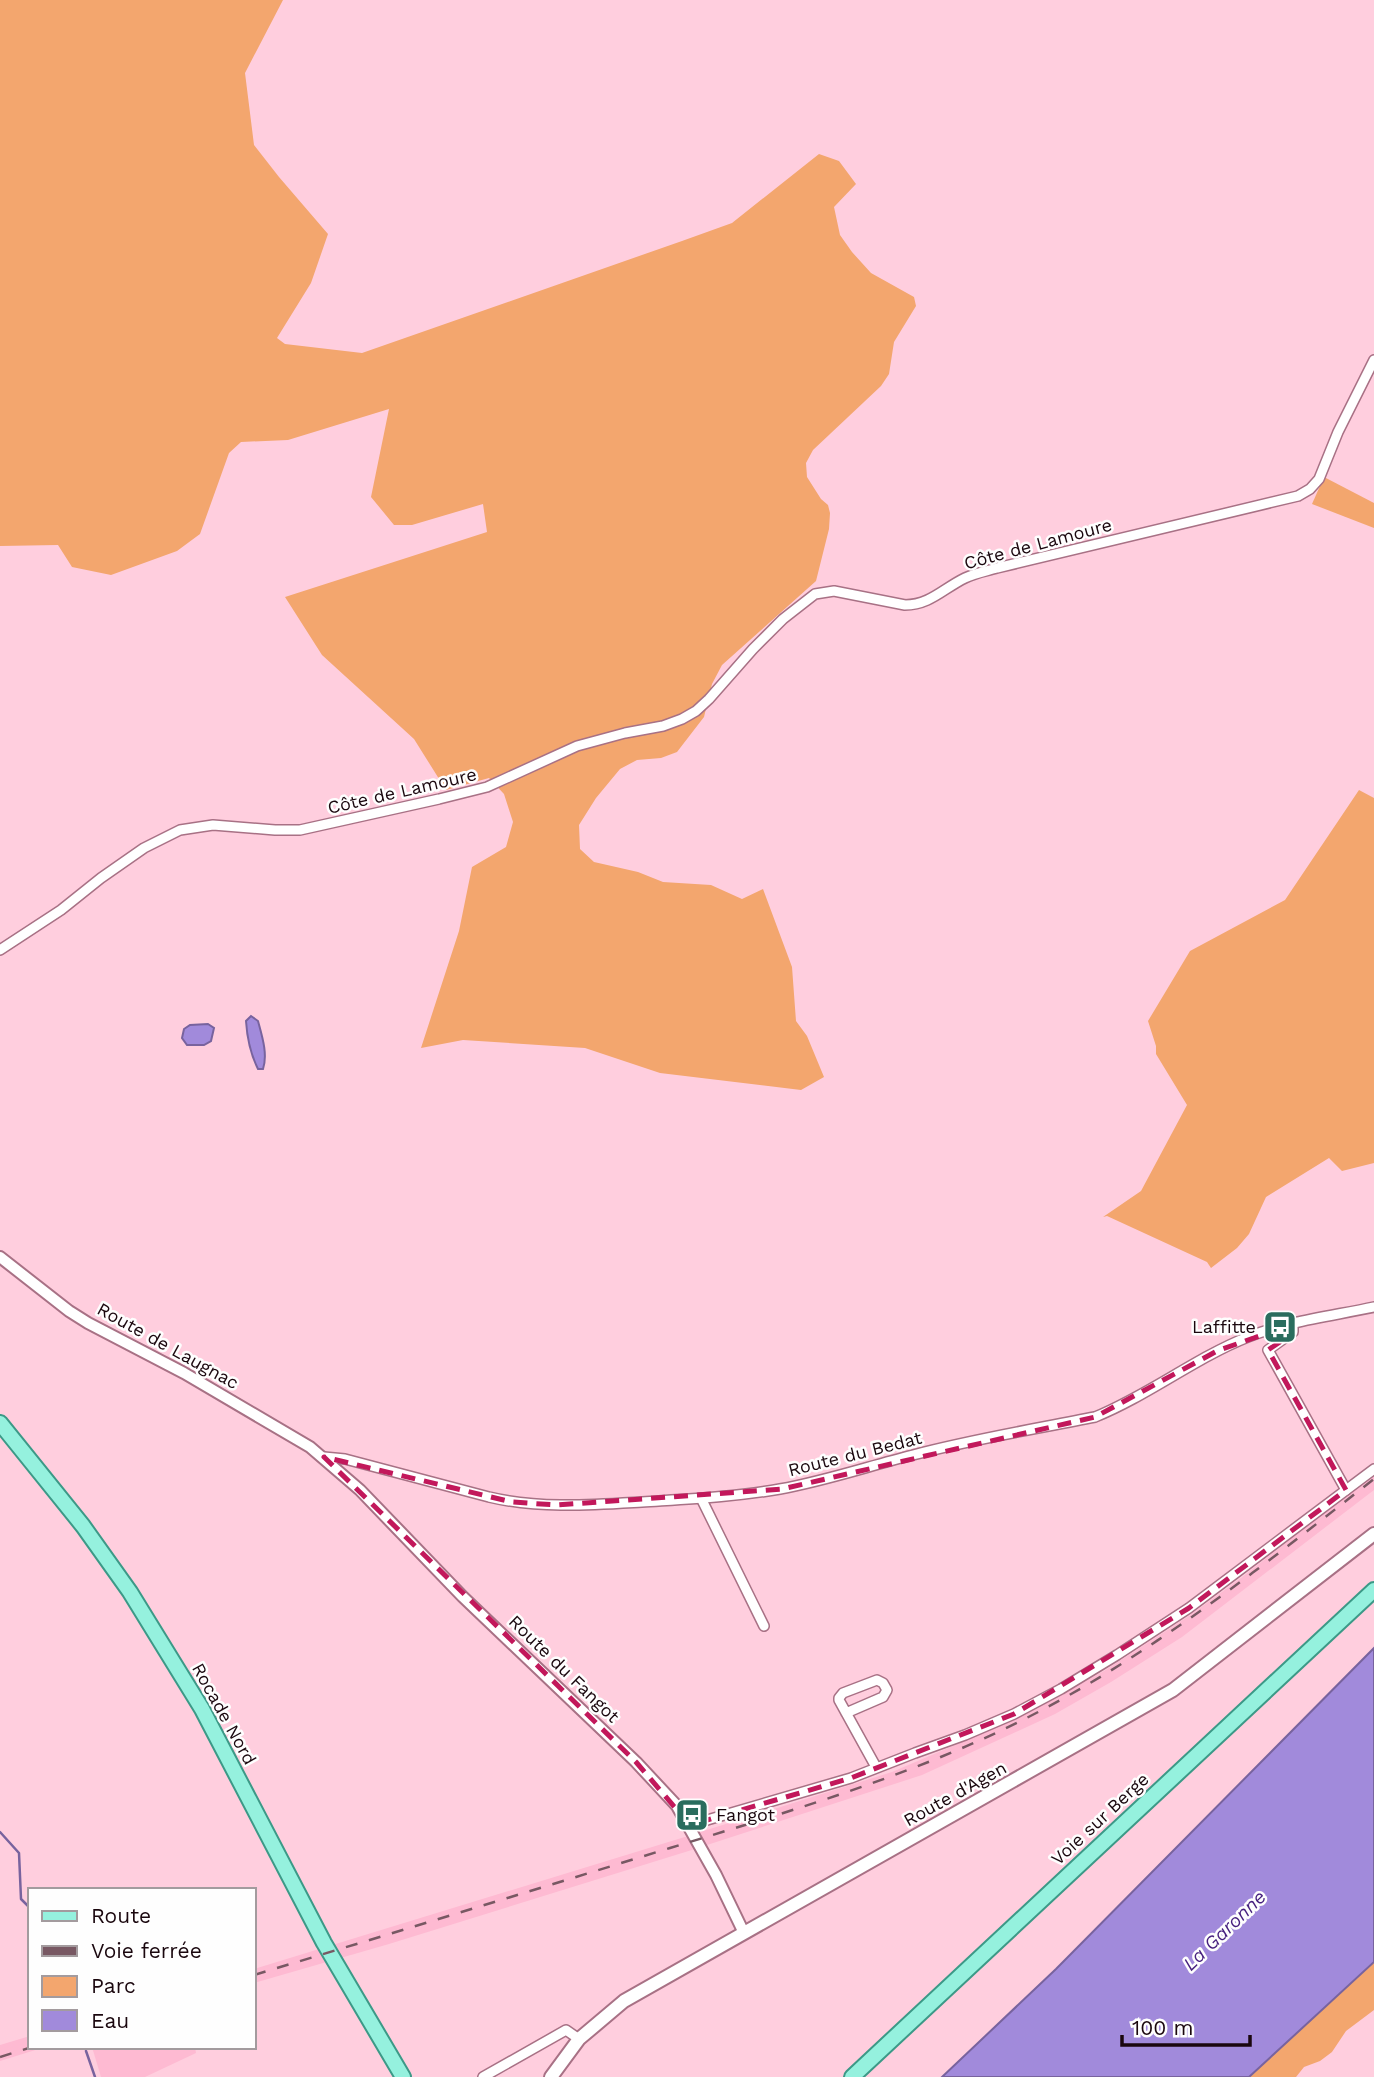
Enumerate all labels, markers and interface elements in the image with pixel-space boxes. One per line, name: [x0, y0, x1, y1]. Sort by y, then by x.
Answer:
street label: Côte de Lamoure: [962, 514, 1114, 573]
street label: Côte de Lamoure: [325, 763, 478, 818]
street label: Route de Laugnac: [94, 1298, 243, 1393]
bus stop icon: Laffitte: [1261, 1308, 1299, 1346]
place label: Laffitte: [1192, 1316, 1256, 1337]
street label: Route du Bedat: [786, 1427, 924, 1480]
street label: Route du Fangot: [505, 1611, 624, 1727]
street label: Rocade Nord: [188, 1659, 261, 1768]
street label: Route d'Agen: [900, 1757, 1010, 1830]
street label: Voie sur Berge: [1047, 1768, 1153, 1869]
bus stop icon: Fangot: [673, 1796, 711, 1834]
place label: Fangot: [716, 1804, 776, 1825]
water label: La Garonne: [1178, 1885, 1270, 1975]
legend: [28, 1888, 256, 2049]
text: Route: [91, 1903, 151, 1928]
text: Voie ferrée: [91, 1938, 202, 1963]
text: Parc: [91, 1973, 136, 1998]
scale bar: [1122, 2004, 1250, 2048]
text: Eau: [91, 2008, 129, 2033]
text: 100 m: [1132, 2015, 1194, 2040]

